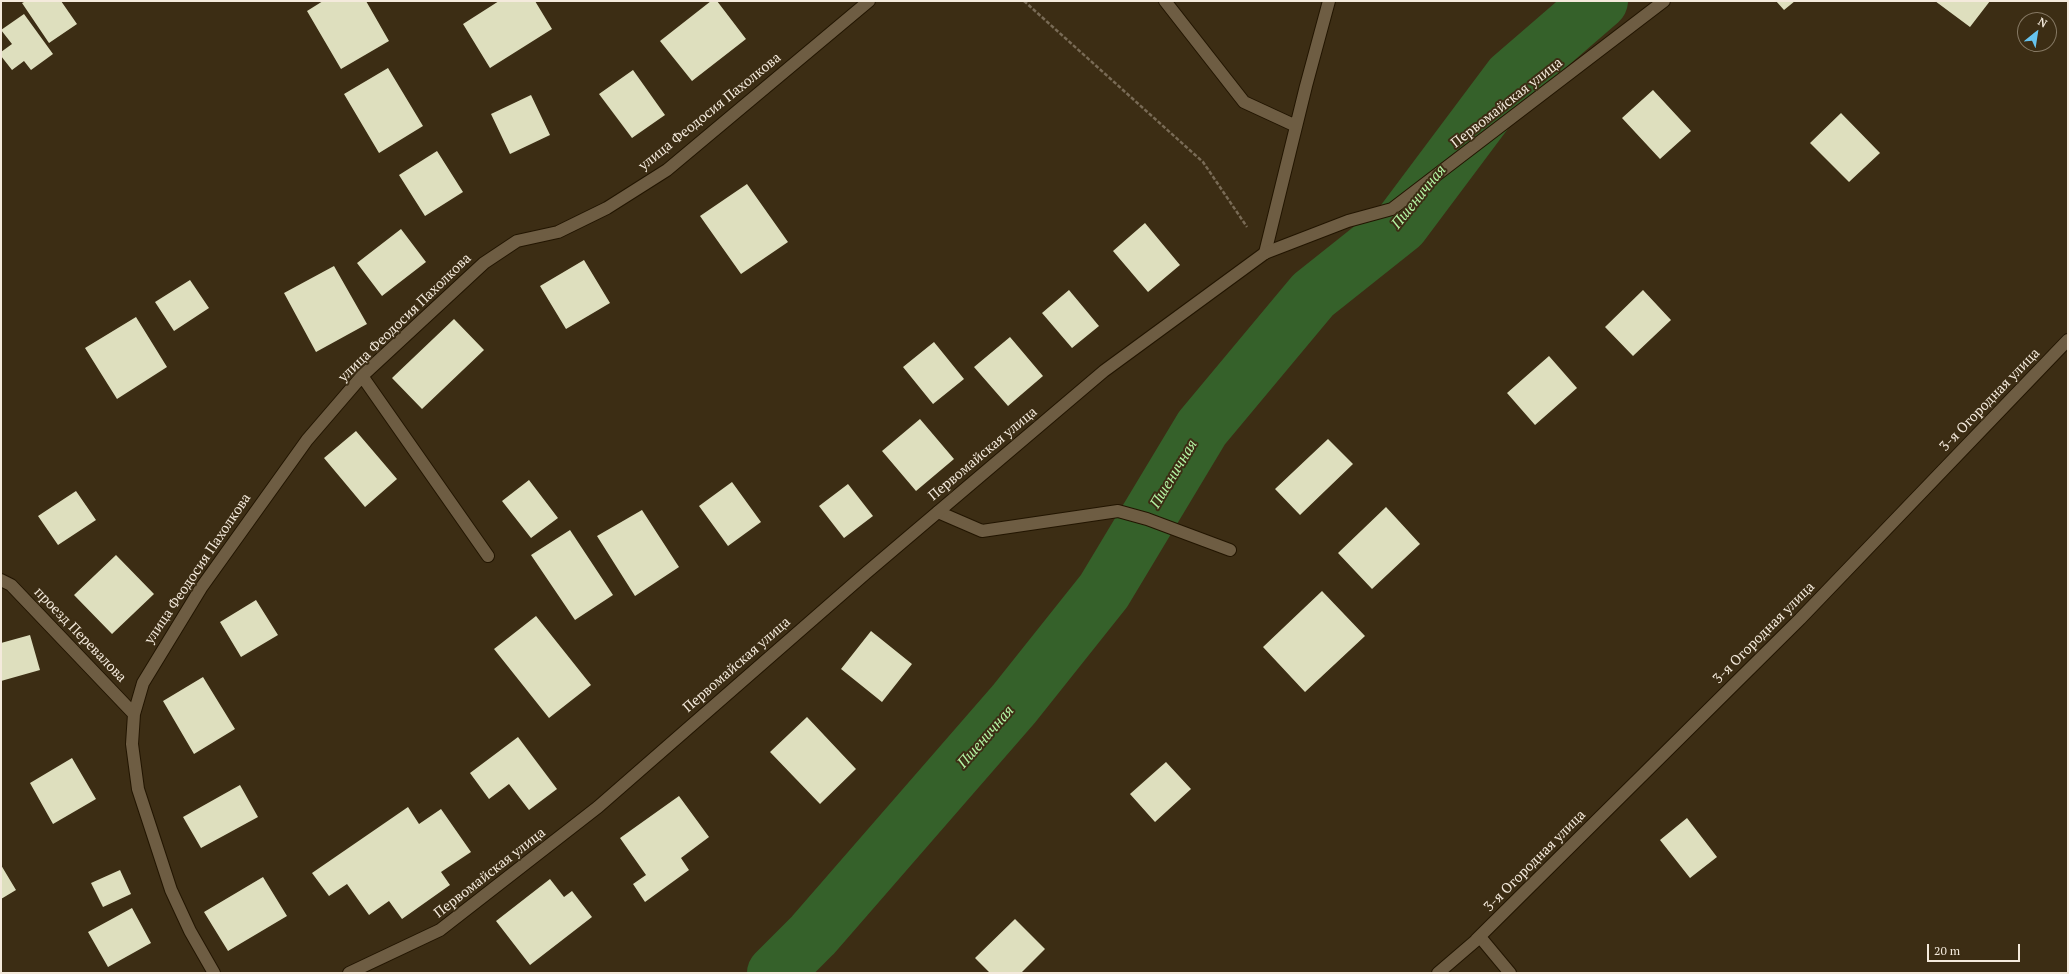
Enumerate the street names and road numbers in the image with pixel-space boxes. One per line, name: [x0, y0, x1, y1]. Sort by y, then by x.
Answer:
street label: улица Феодосия Пахолкова: [636, 49, 784, 175]
street label: Первомайская улица: [1448, 54, 1566, 152]
street label: улица Феодосия Пахолкова: [335, 250, 475, 386]
street label: 3-я Огородная улица: [1936, 345, 2044, 455]
street label: Первомайская улица: [925, 404, 1041, 504]
street label: улица Феодосия Пахолкова: [141, 491, 255, 647]
street label: 3-я Огородная улица: [1710, 579, 1818, 687]
street label: проезд Перевалова: [30, 584, 130, 686]
street label: Первомайская улица: [680, 614, 794, 716]
street label: 3-я Огородная улица: [1481, 807, 1589, 915]
street label: Первомайская улица: [431, 824, 549, 922]

